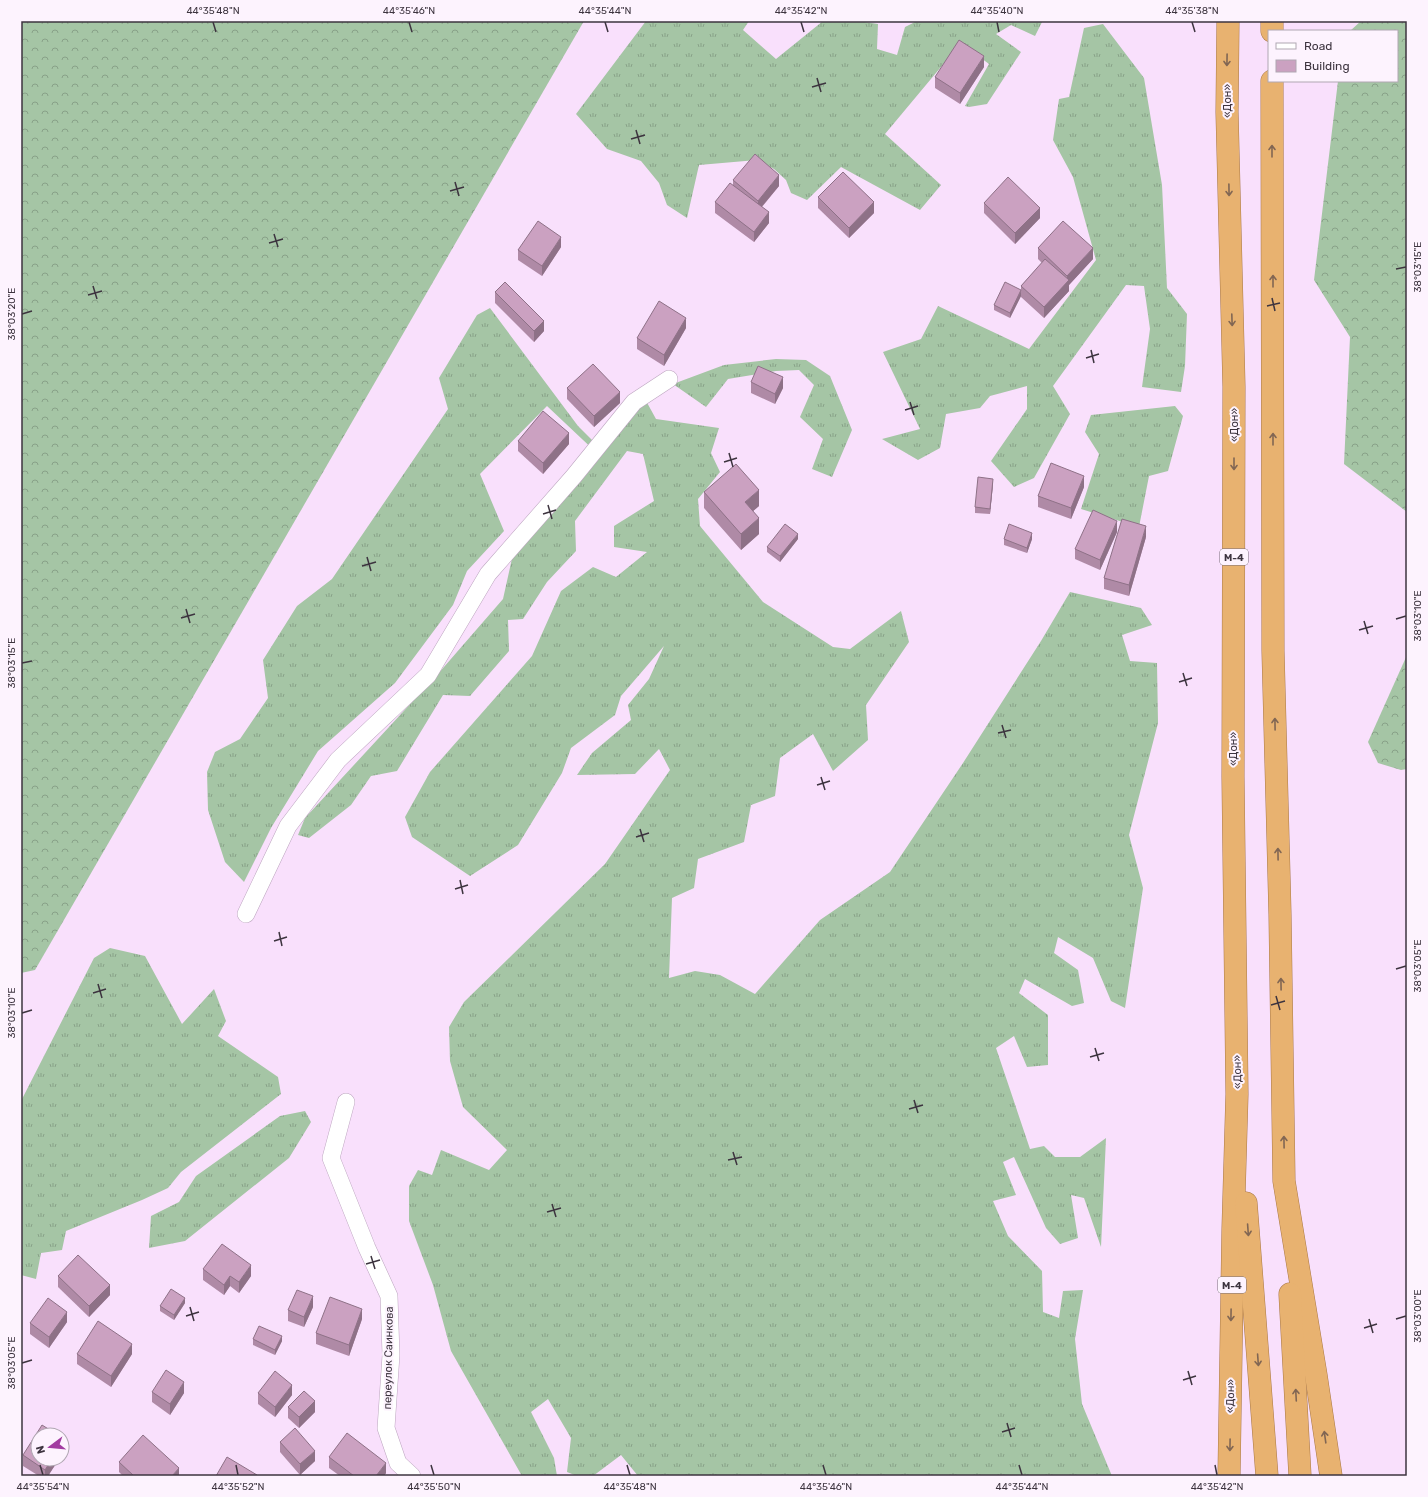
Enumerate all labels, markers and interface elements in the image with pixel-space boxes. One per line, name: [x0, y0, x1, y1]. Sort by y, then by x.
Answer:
text: 44°35'48"N: [186, 5, 240, 17]
text: 44°35'46"N: [383, 5, 435, 17]
text: 44°35'44"N: [579, 5, 631, 17]
text: 44°35'42"N: [775, 5, 827, 17]
text: 44°35'40"N: [970, 5, 1024, 17]
text: 44°35'38"N: [1165, 5, 1219, 17]
legend: [1268, 30, 1398, 82]
text: Road: [1304, 39, 1332, 53]
one-way arrow: [1223, 53, 1231, 66]
text: Building: [1304, 59, 1350, 73]
street label: «Дон»: [1221, 84, 1234, 118]
one-way arrow: [1268, 145, 1276, 158]
one-way arrow: [1225, 183, 1233, 196]
text: 38°03'15"E: [1412, 242, 1424, 292]
one-way arrow: [1269, 275, 1277, 288]
text: 38°03'20"E: [6, 288, 18, 340]
one-way arrow: [1228, 313, 1236, 326]
street label: «Дон»: [1228, 408, 1241, 442]
one-way arrow: [1269, 433, 1277, 446]
one-way arrow: [1230, 457, 1238, 470]
road number: М-4: [1220, 549, 1248, 565]
text: 38°03'10"E: [1412, 590, 1424, 642]
text: 38°03'15"E: [6, 638, 18, 688]
one-way arrow: [1271, 718, 1278, 731]
street label: «Дон»: [1227, 732, 1240, 766]
one-way arrow: [1274, 848, 1282, 861]
text: 38°03'05"E: [1412, 940, 1424, 992]
one-way arrow: [1277, 978, 1285, 991]
text: 38°03'10"E: [6, 987, 18, 1039]
street label: «Дон»: [1231, 1054, 1244, 1089]
one-way arrow: [1280, 1136, 1287, 1149]
one-way arrow: [1244, 1223, 1251, 1236]
road number: М-4: [1218, 1277, 1246, 1293]
text: 38°03'00"E: [1412, 1289, 1424, 1343]
street label: переулок Саинкова: [381, 1306, 396, 1410]
one-way arrow: [1227, 1308, 1235, 1321]
text: 38°03'05"E: [6, 1337, 18, 1389]
one-way arrow: [1254, 1353, 1261, 1366]
street label: «Дон»: [1224, 1379, 1237, 1413]
one-way arrow: [1292, 1389, 1300, 1402]
north arrow: [30, 1427, 70, 1467]
one-way arrow: [1321, 1431, 1329, 1444]
one-way arrow: [1226, 1438, 1234, 1451]
text: N: [34, 1444, 48, 1455]
text: 44°35'54"N: [16, 1481, 70, 1493]
text: 44°35'52"N: [212, 1481, 265, 1493]
text: 44°35'50"N: [407, 1481, 461, 1493]
text: 44°35'48"N: [603, 1481, 657, 1493]
text: 44°35'46"N: [800, 1481, 852, 1493]
text: 44°35'44"N: [996, 1481, 1048, 1493]
text: 44°35'42"N: [1191, 1481, 1243, 1493]

